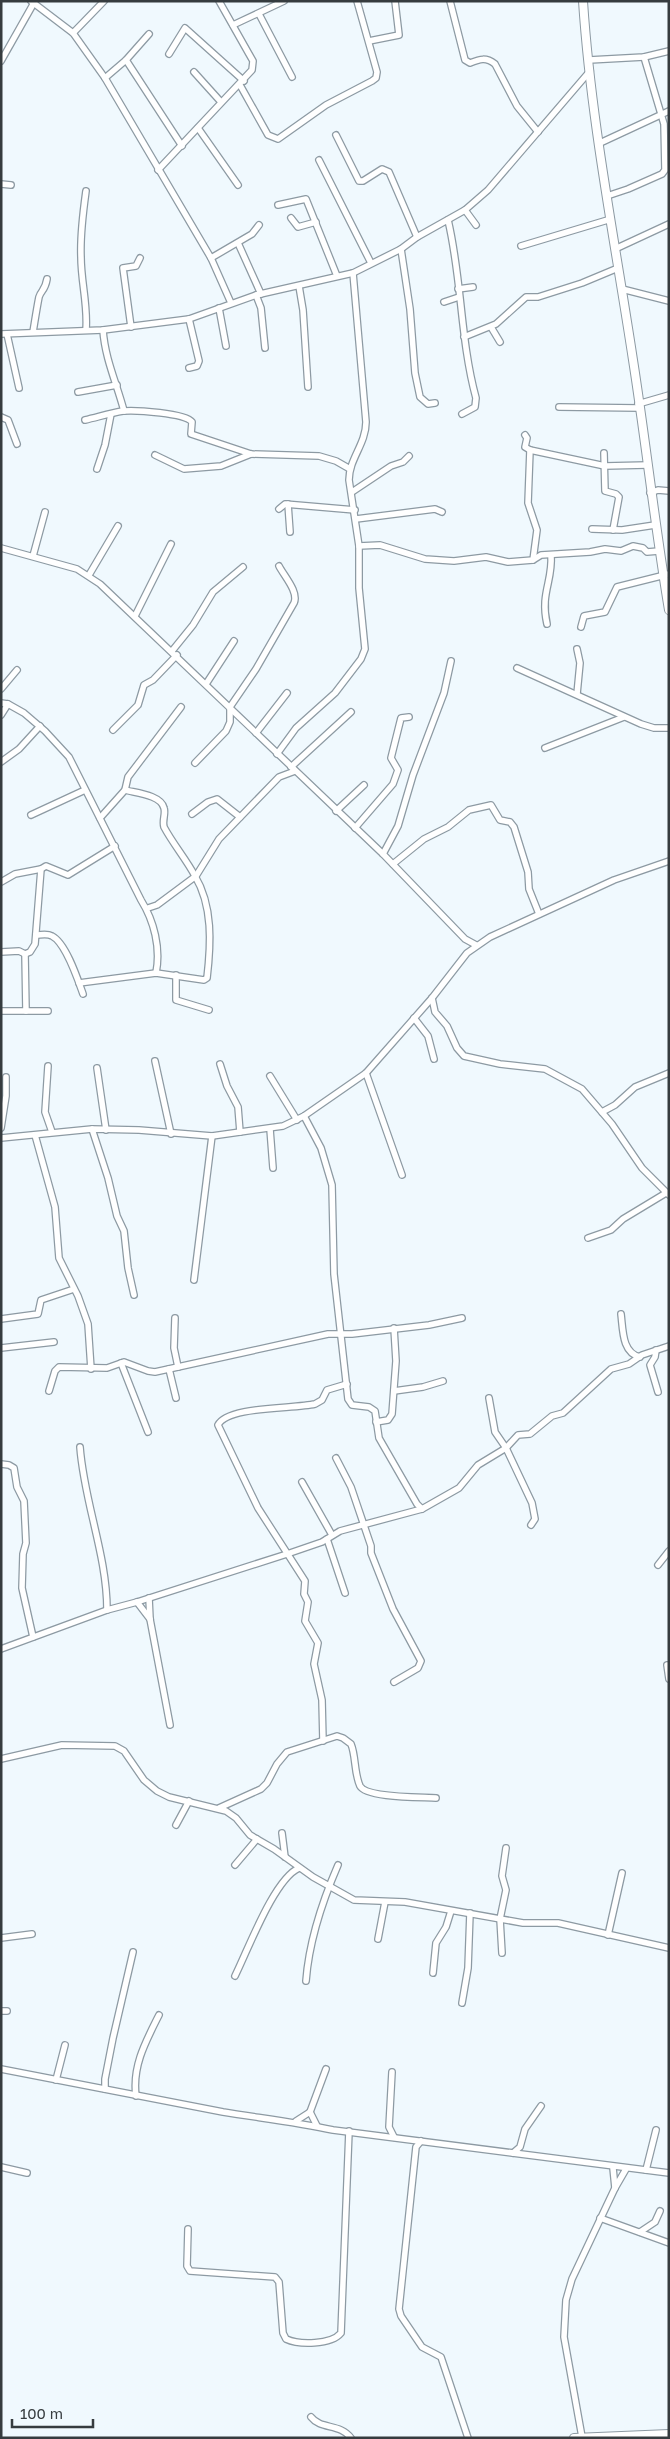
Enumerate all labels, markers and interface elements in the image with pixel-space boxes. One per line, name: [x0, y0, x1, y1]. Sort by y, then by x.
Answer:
scale bar: [12, 2396, 94, 2428]
text: 100 m: [20, 2404, 63, 2422]

